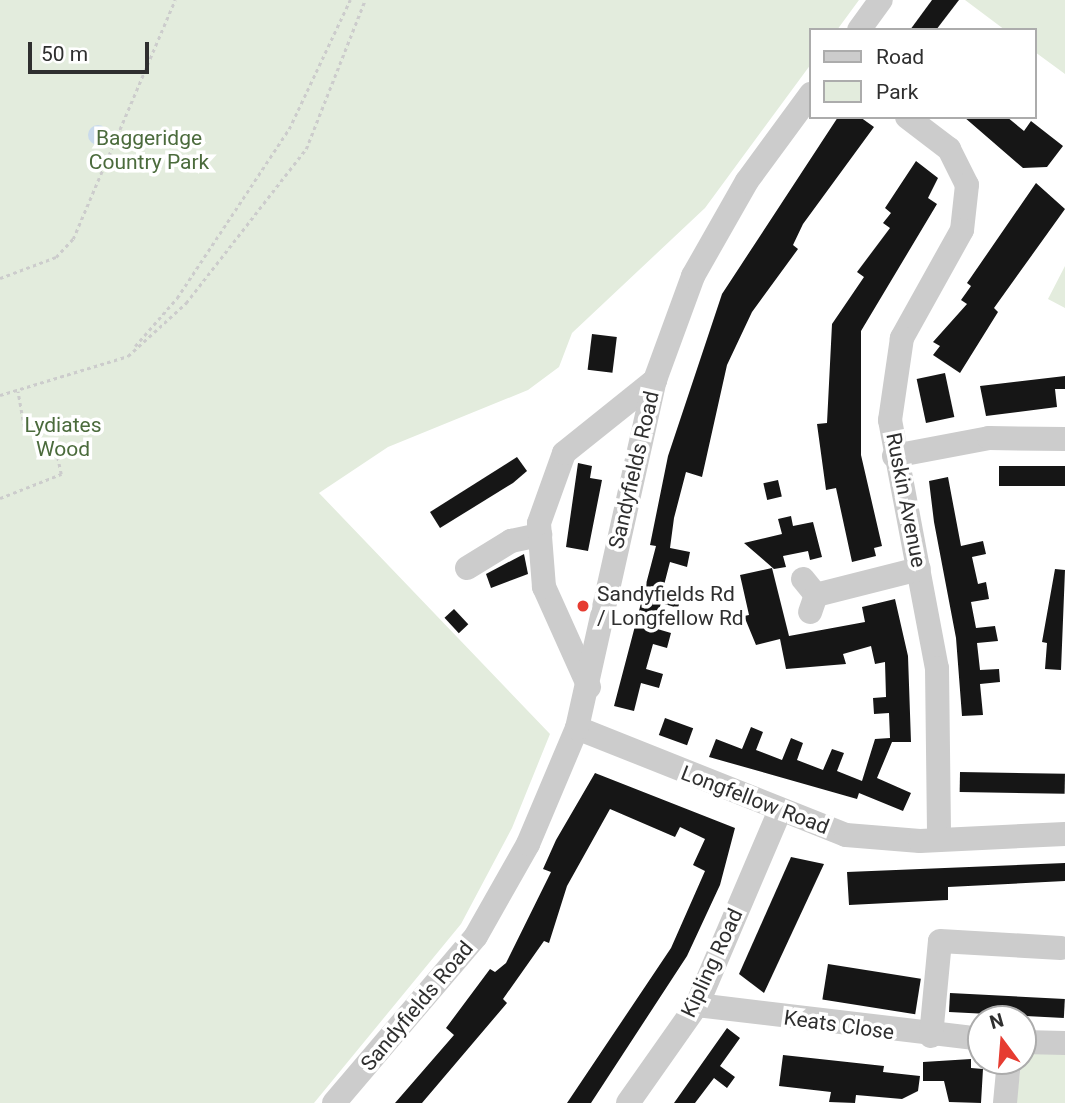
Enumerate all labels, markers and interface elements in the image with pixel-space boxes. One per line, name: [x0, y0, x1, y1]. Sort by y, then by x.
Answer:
scale bar: [32, 28, 152, 72]
legend: [810, 28, 1037, 119]
text: 50 m: [41, 42, 88, 66]
text: Road: [876, 45, 924, 69]
text: Park: [876, 80, 918, 104]
park label: Baggeridge Country Park: [89, 125, 209, 175]
street label: Sandyfields Road: [604, 389, 664, 551]
park label: Lydiates Wood: [25, 412, 101, 462]
street label: Ruskin Avenue: [881, 431, 931, 569]
place label: Sandyfields Rd / Longfellow Rd: [597, 581, 744, 631]
marker: Sandyfields Rd / Longfellow Rd: [575, 598, 591, 614]
street label: Longfellow Road: [678, 760, 832, 840]
street label: Kipling Road: [676, 905, 748, 1021]
street label: Sandyfields Road: [356, 936, 478, 1076]
street label: Keats Close: [782, 1005, 896, 1045]
north arrow: [967, 1005, 1037, 1075]
text: N: [987, 1008, 1006, 1034]

